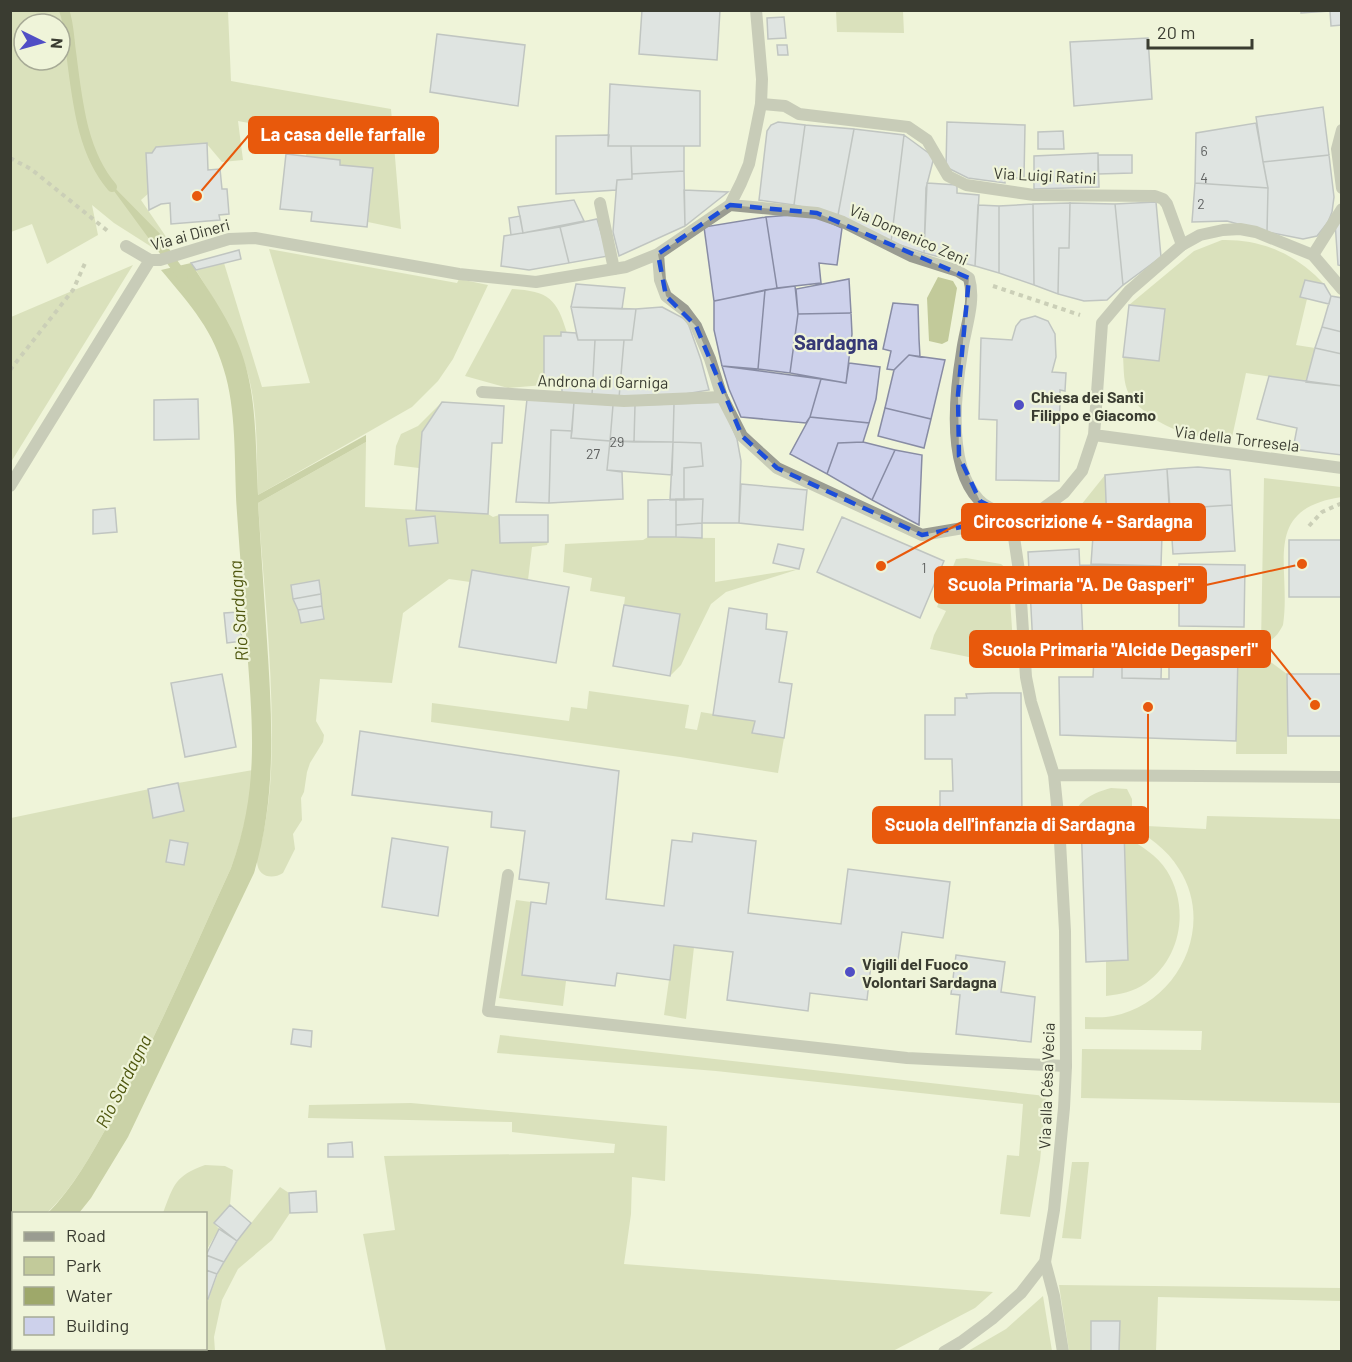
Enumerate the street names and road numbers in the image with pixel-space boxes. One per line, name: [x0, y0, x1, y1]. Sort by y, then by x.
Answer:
street label: Via Luigi Ratini: [993, 163, 1097, 187]
street label: Via Domenico Zeni: [847, 199, 971, 269]
street label: Via ai Dineri: [148, 214, 232, 254]
street label: Androna di Garniga: [538, 370, 668, 392]
street label: Via della Torresela: [1173, 421, 1301, 455]
street label: Via alla Césa Vècia: [1034, 1022, 1058, 1150]

